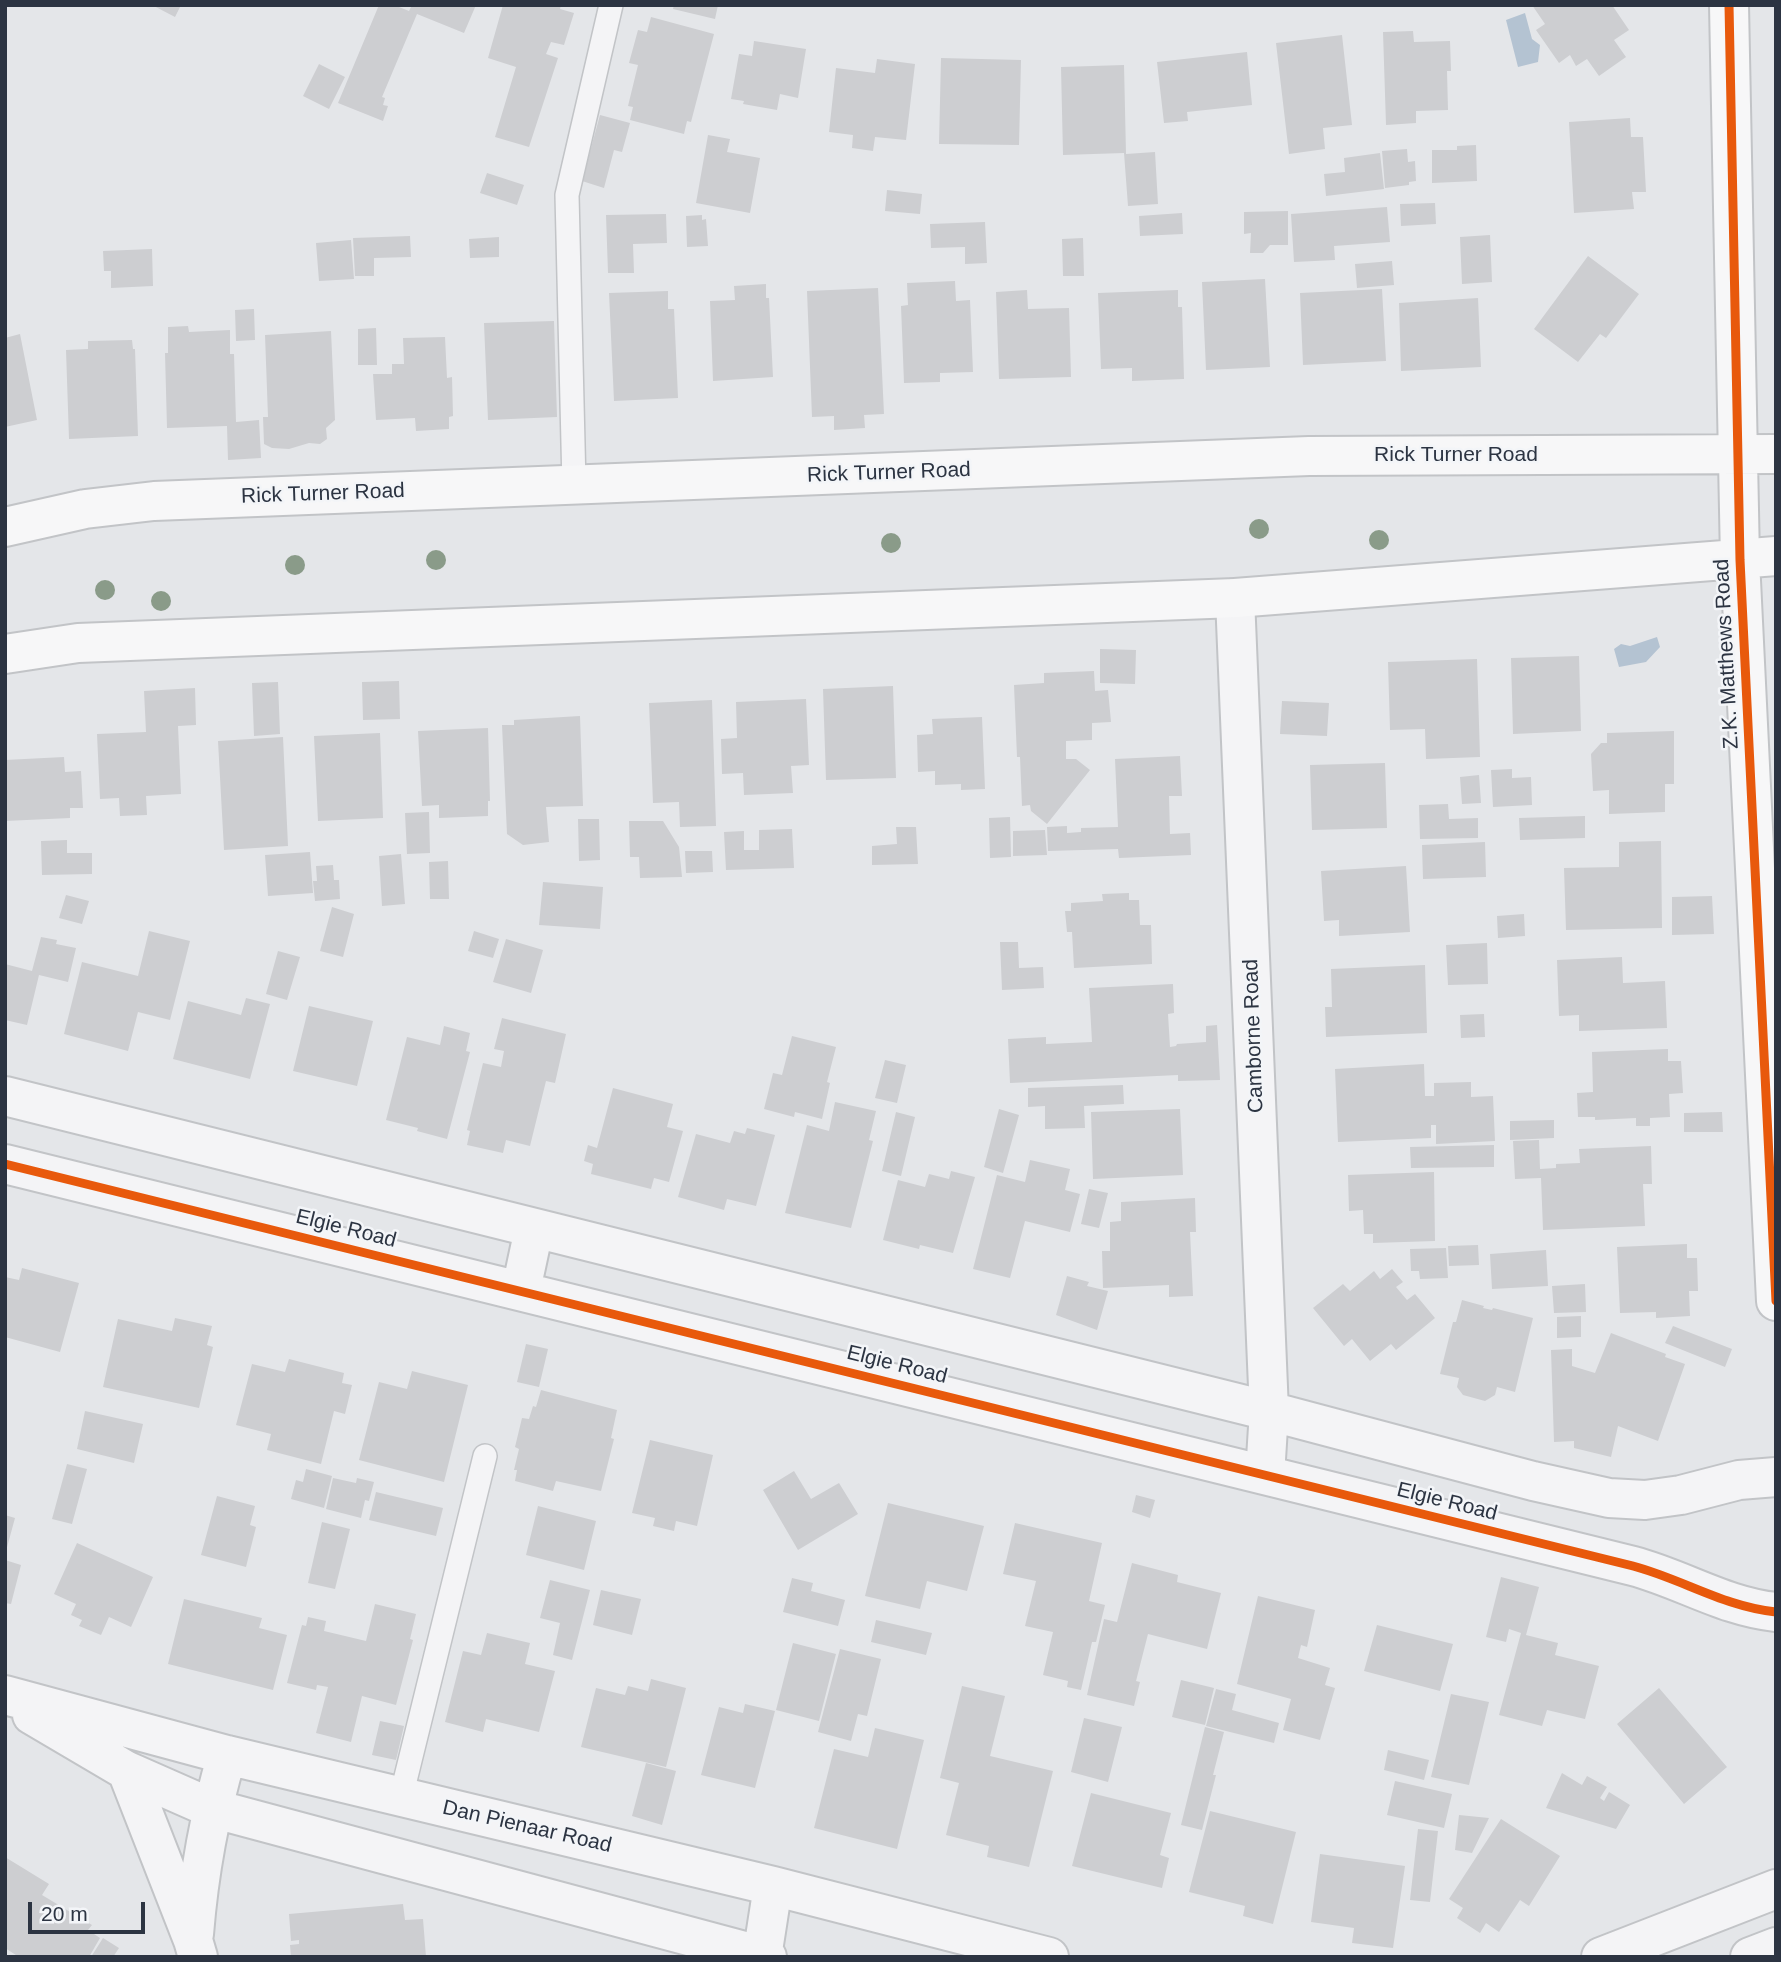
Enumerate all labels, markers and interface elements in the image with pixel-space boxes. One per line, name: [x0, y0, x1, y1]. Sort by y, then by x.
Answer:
street label: Rick Turner Road: [1374, 442, 1538, 468]
street label: Rick Turner Road: [807, 458, 971, 488]
street label: Rick Turner Road: [241, 479, 405, 509]
street label: Z.K. Matthews Road: [1709, 558, 1745, 750]
street label: Camborne Road: [1239, 959, 1269, 1113]
street label: Elgie Road: [293, 1204, 399, 1254]
street label: Elgie Road: [844, 1340, 950, 1390]
street label: Elgie Road: [1394, 1477, 1500, 1527]
street label: Dan Pienaar Road: [440, 1795, 614, 1859]
scale bar: [32, 1888, 149, 1932]
text: 20 m: [41, 1902, 88, 1925]

